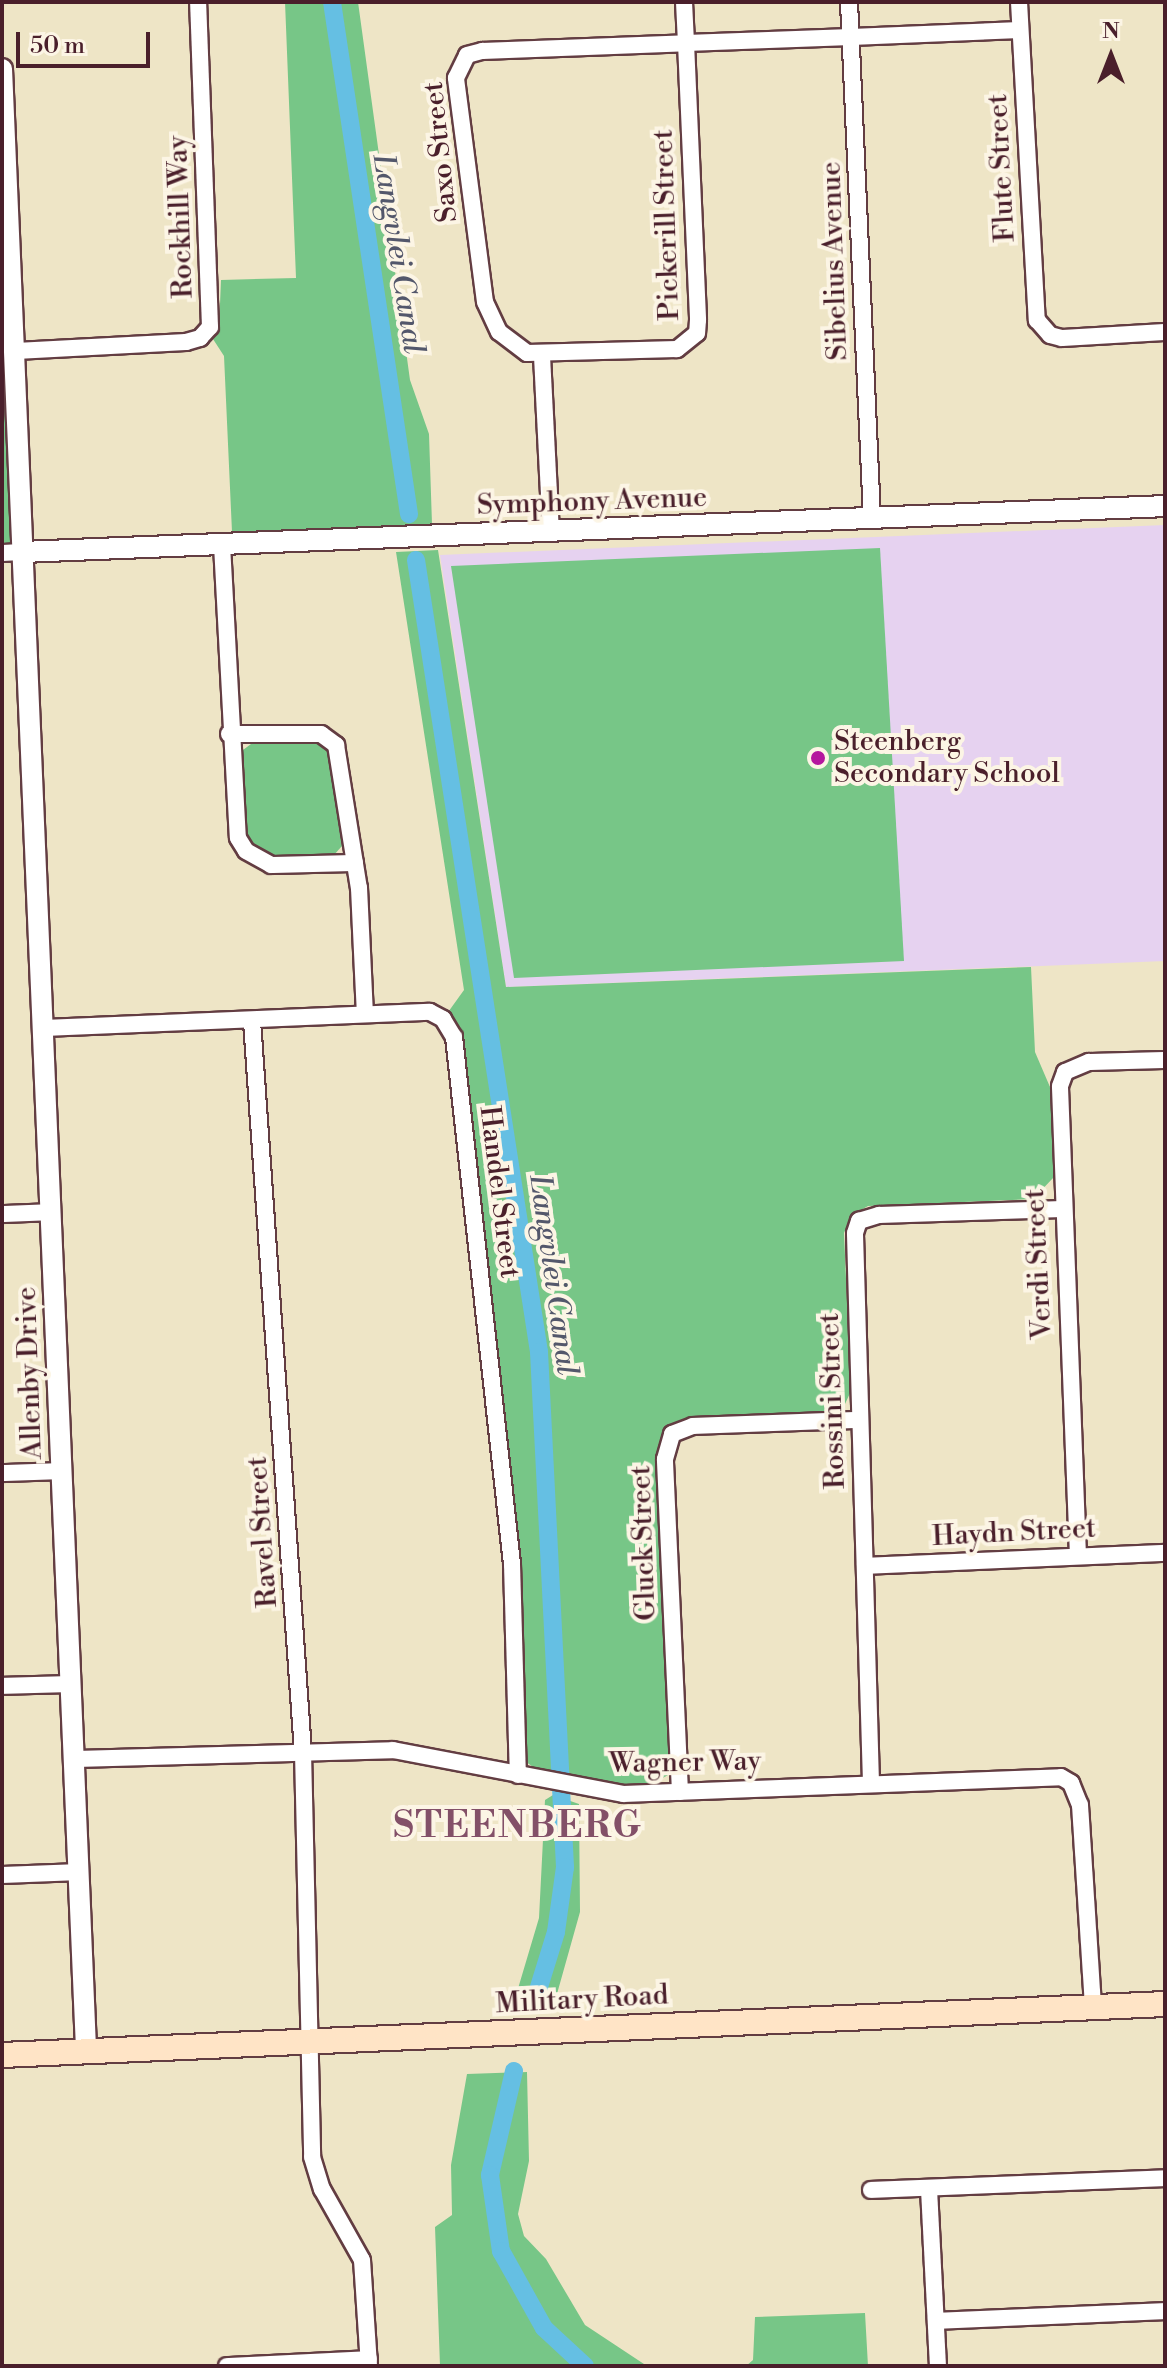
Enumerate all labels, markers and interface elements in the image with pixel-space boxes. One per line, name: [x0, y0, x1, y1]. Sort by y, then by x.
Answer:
scale bar: [20, 16, 154, 66]
north arrow: [1071, 16, 1151, 96]
text: N: [1102, 18, 1120, 45]
text: 50 m: [30, 31, 85, 61]
street label: Saxo Street: [417, 80, 465, 224]
street label: Flute Street: [981, 93, 1023, 243]
street label: Pickerill Street: [647, 129, 687, 321]
street label: Rockhill Way: [161, 135, 201, 299]
water label: Langvlei Canal: [364, 152, 432, 356]
street label: Sibelius Avenue: [815, 161, 855, 361]
street label: Symphony Avenue: [476, 481, 708, 523]
place label: Steenberg Secondary School: [834, 725, 1060, 791]
marker: Steenberg Secondary School: [809, 749, 827, 767]
street label: Handel Street: [472, 1104, 526, 1280]
water label: Langvlei Canal: [521, 1173, 585, 1377]
street label: Verdi Street: [1018, 1188, 1060, 1340]
street label: Allenby Drive: [10, 1286, 50, 1460]
street label: Rossini Street: [813, 1312, 853, 1490]
street label: Ravel Street: [241, 1455, 285, 1609]
street label: Gluck Street: [624, 1465, 664, 1621]
street label: Haydn Street: [931, 1512, 1097, 1554]
street label: Wagner Way: [609, 1745, 761, 1781]
district label: STEENBERG: [393, 1805, 643, 1849]
street label: Military Road: [495, 1979, 669, 2021]

